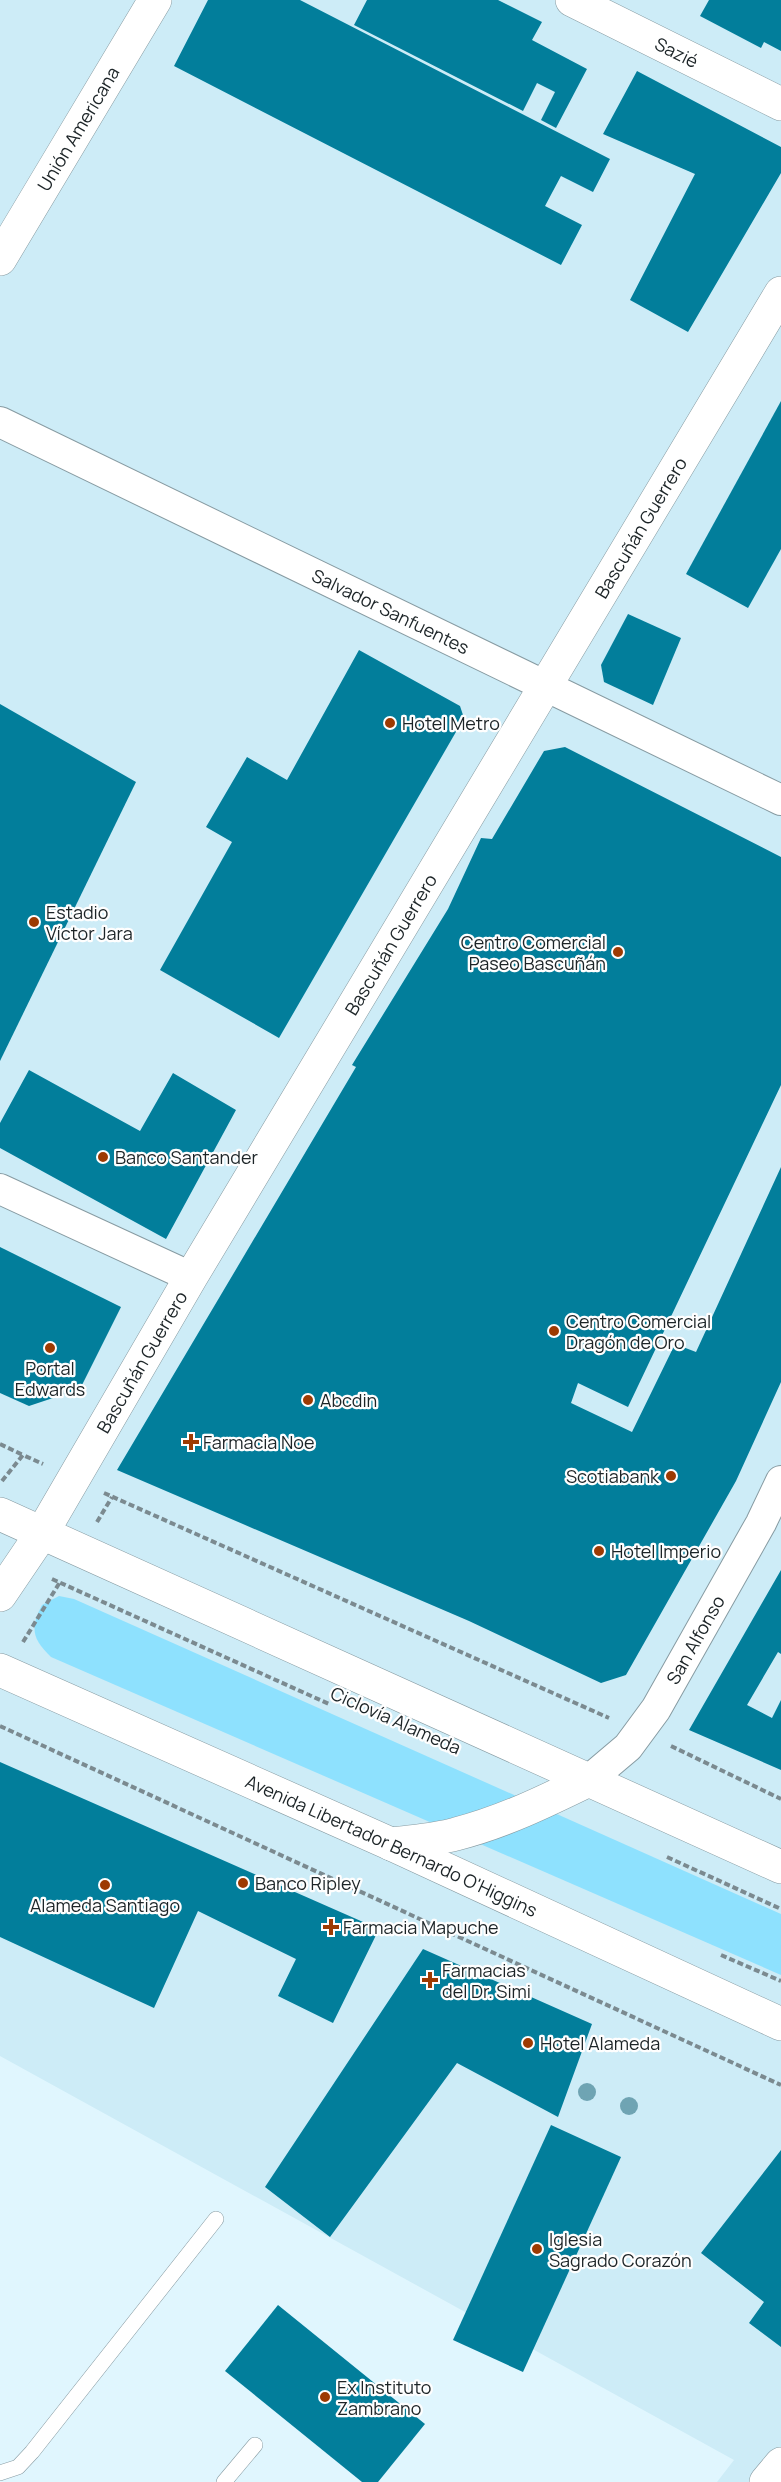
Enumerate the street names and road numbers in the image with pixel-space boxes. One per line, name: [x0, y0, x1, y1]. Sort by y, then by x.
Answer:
street label: Sazié: [651, 31, 702, 73]
street label: Unión Americana: [32, 62, 125, 195]
street label: Bascuñán Guerrero: [589, 453, 692, 602]
street label: Salvador Sanfuentes: [308, 563, 473, 659]
street label: Bascuñán Guerrero: [339, 869, 442, 1019]
street label: Bascuñán Guerrero: [91, 1286, 192, 1437]
street label: San Alfonso: [661, 1591, 730, 1688]
street label: Ciclovía Alameda: [327, 1681, 465, 1759]
street label: Avenida Libertador Bernardo O'Higgins: [242, 1769, 541, 1922]

